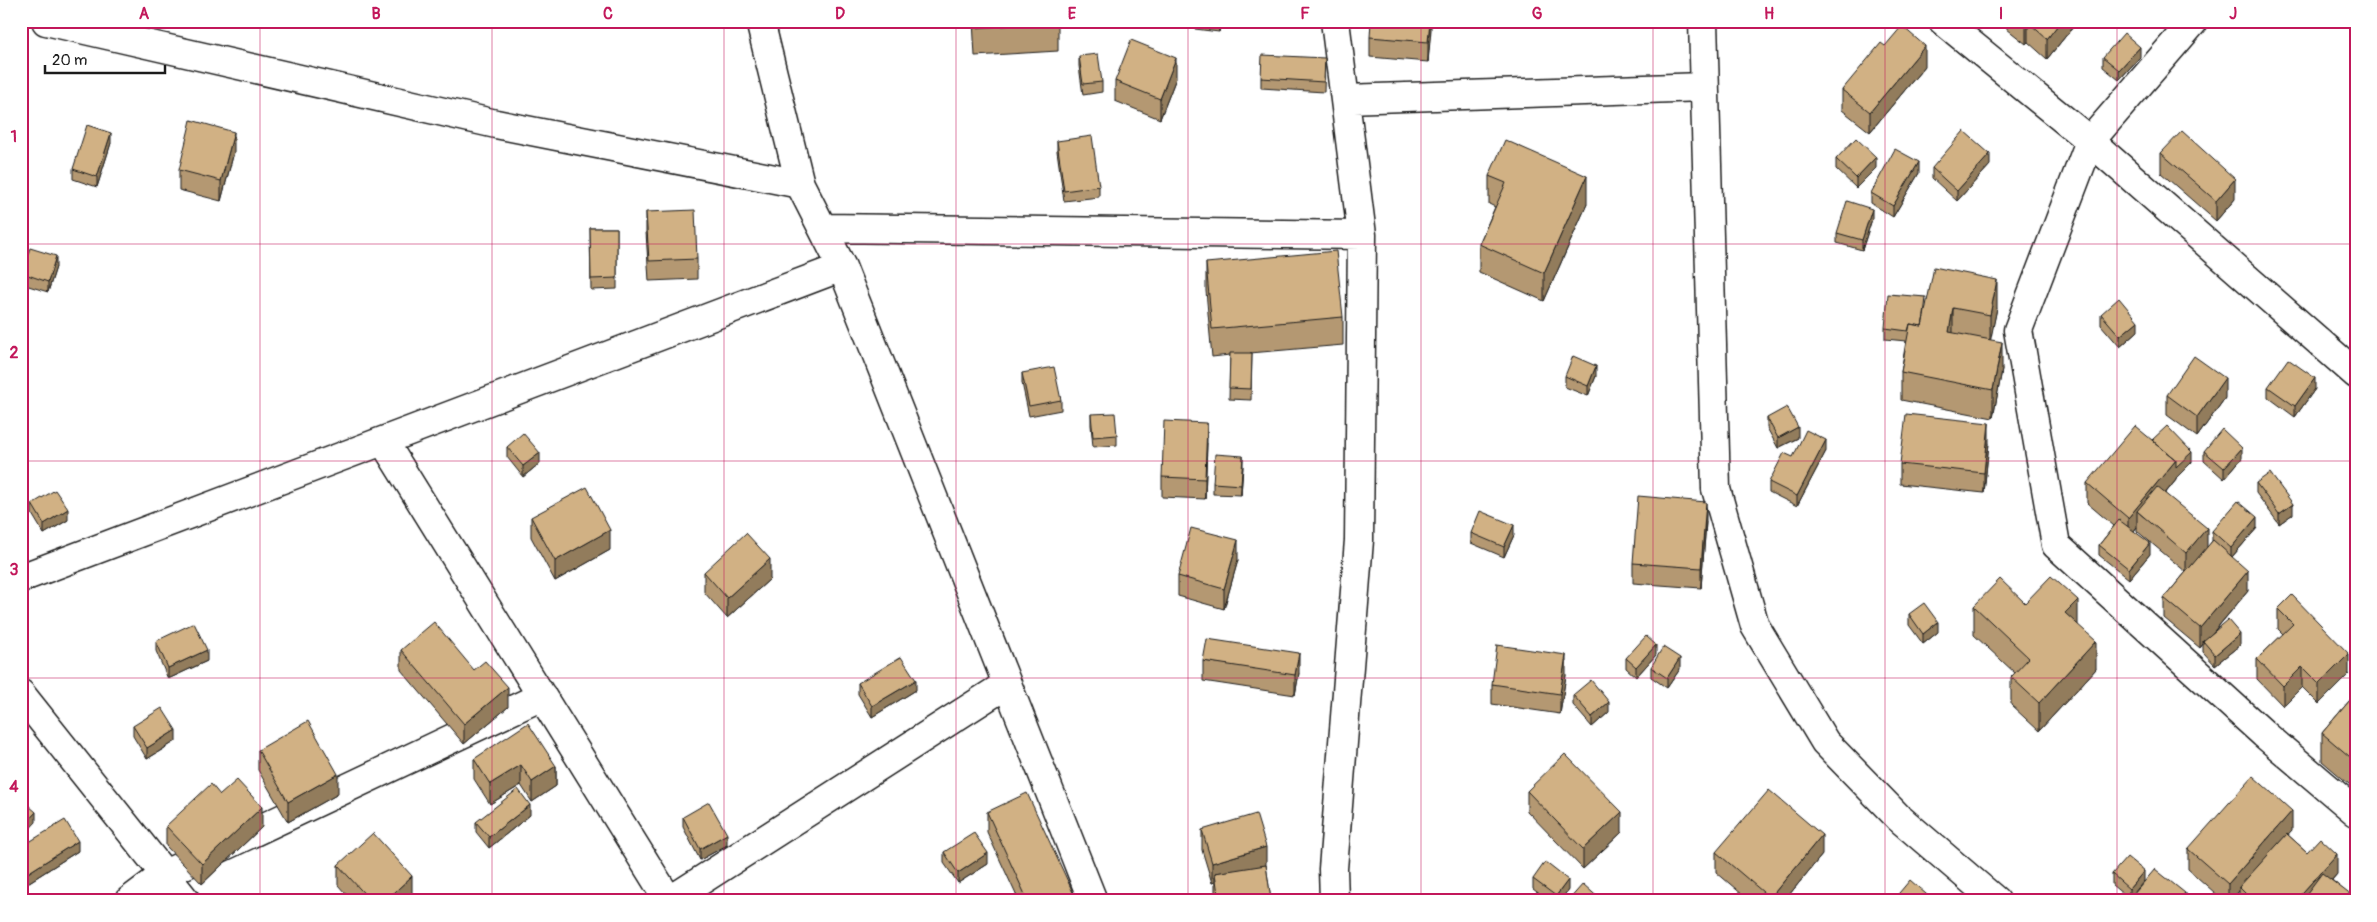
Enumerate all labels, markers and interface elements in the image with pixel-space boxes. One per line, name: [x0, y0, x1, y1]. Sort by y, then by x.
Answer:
text: A: [139, 4, 150, 24]
text: B: [371, 4, 381, 24]
text: C: [603, 4, 613, 24]
text: D: [835, 4, 845, 24]
text: E: [1068, 4, 1077, 24]
text: F: [1300, 4, 1310, 24]
text: G: [1532, 4, 1543, 24]
text: H: [1764, 4, 1774, 24]
text: I: [1999, 4, 2003, 24]
text: J: [2229, 4, 2237, 24]
scale bar: [45, 42, 165, 74]
text: 20 m: [52, 51, 87, 70]
text: 1: [11, 127, 17, 147]
text: 2: [10, 343, 19, 363]
text: 3: [10, 560, 19, 580]
text: 4: [9, 777, 19, 797]

